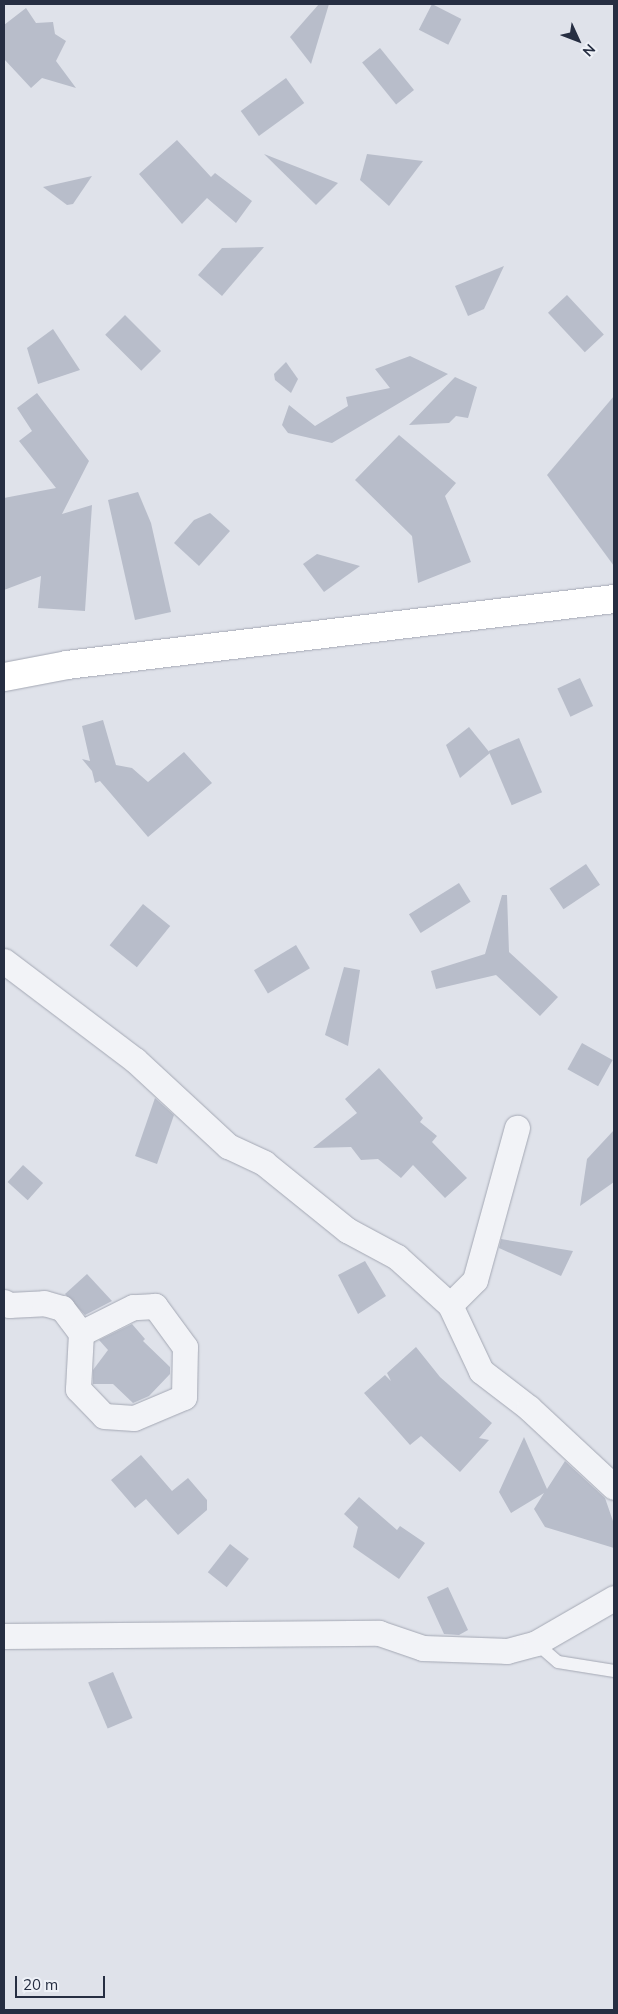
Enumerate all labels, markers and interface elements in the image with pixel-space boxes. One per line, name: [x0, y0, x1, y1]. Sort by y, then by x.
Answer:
north arrow: [553, 15, 603, 65]
text: N: [579, 40, 599, 60]
scale bar: [18, 1966, 108, 1998]
text: 20 m: [23, 1975, 58, 1994]

